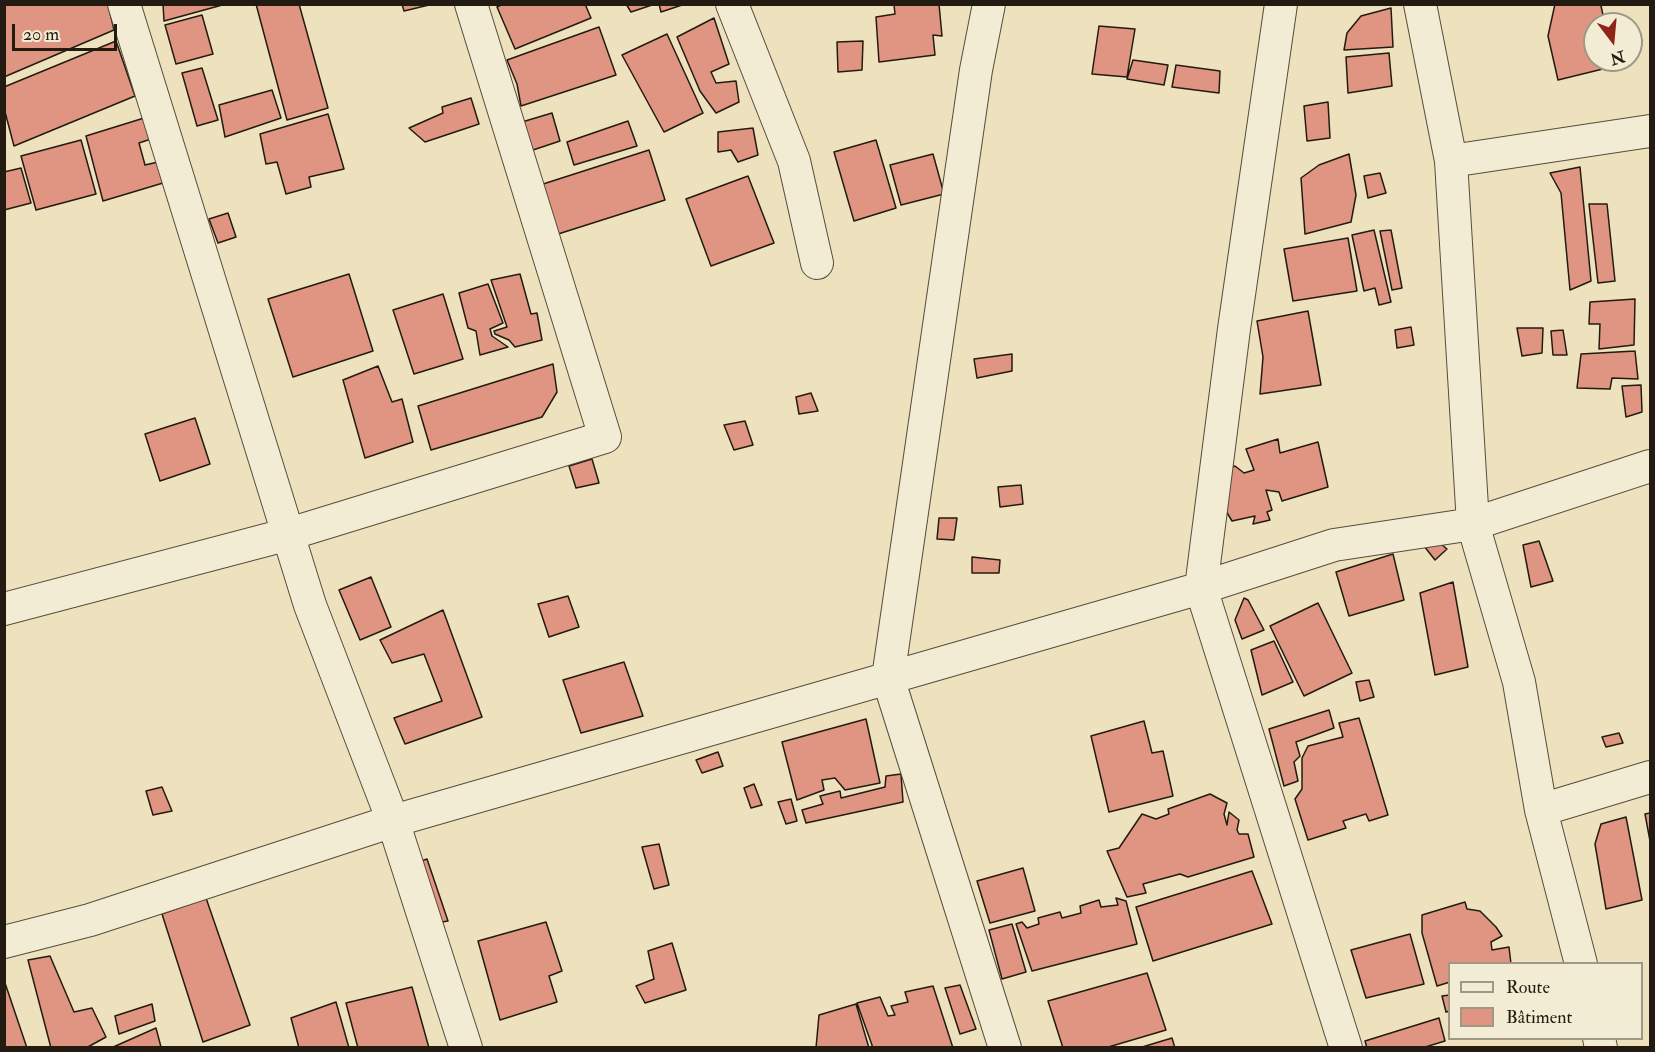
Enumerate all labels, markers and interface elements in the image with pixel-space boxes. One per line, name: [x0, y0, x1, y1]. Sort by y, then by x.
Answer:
scale bar: [15, 12, 120, 50]
north arrow: [1583, 12, 1643, 72]
text: 20 m: [23, 23, 59, 46]
text: N: [1608, 46, 1627, 69]
legend: [1448, 962, 1643, 1040]
text: Route: [1506, 976, 1550, 999]
text: Bâtiment: [1506, 1006, 1572, 1029]

